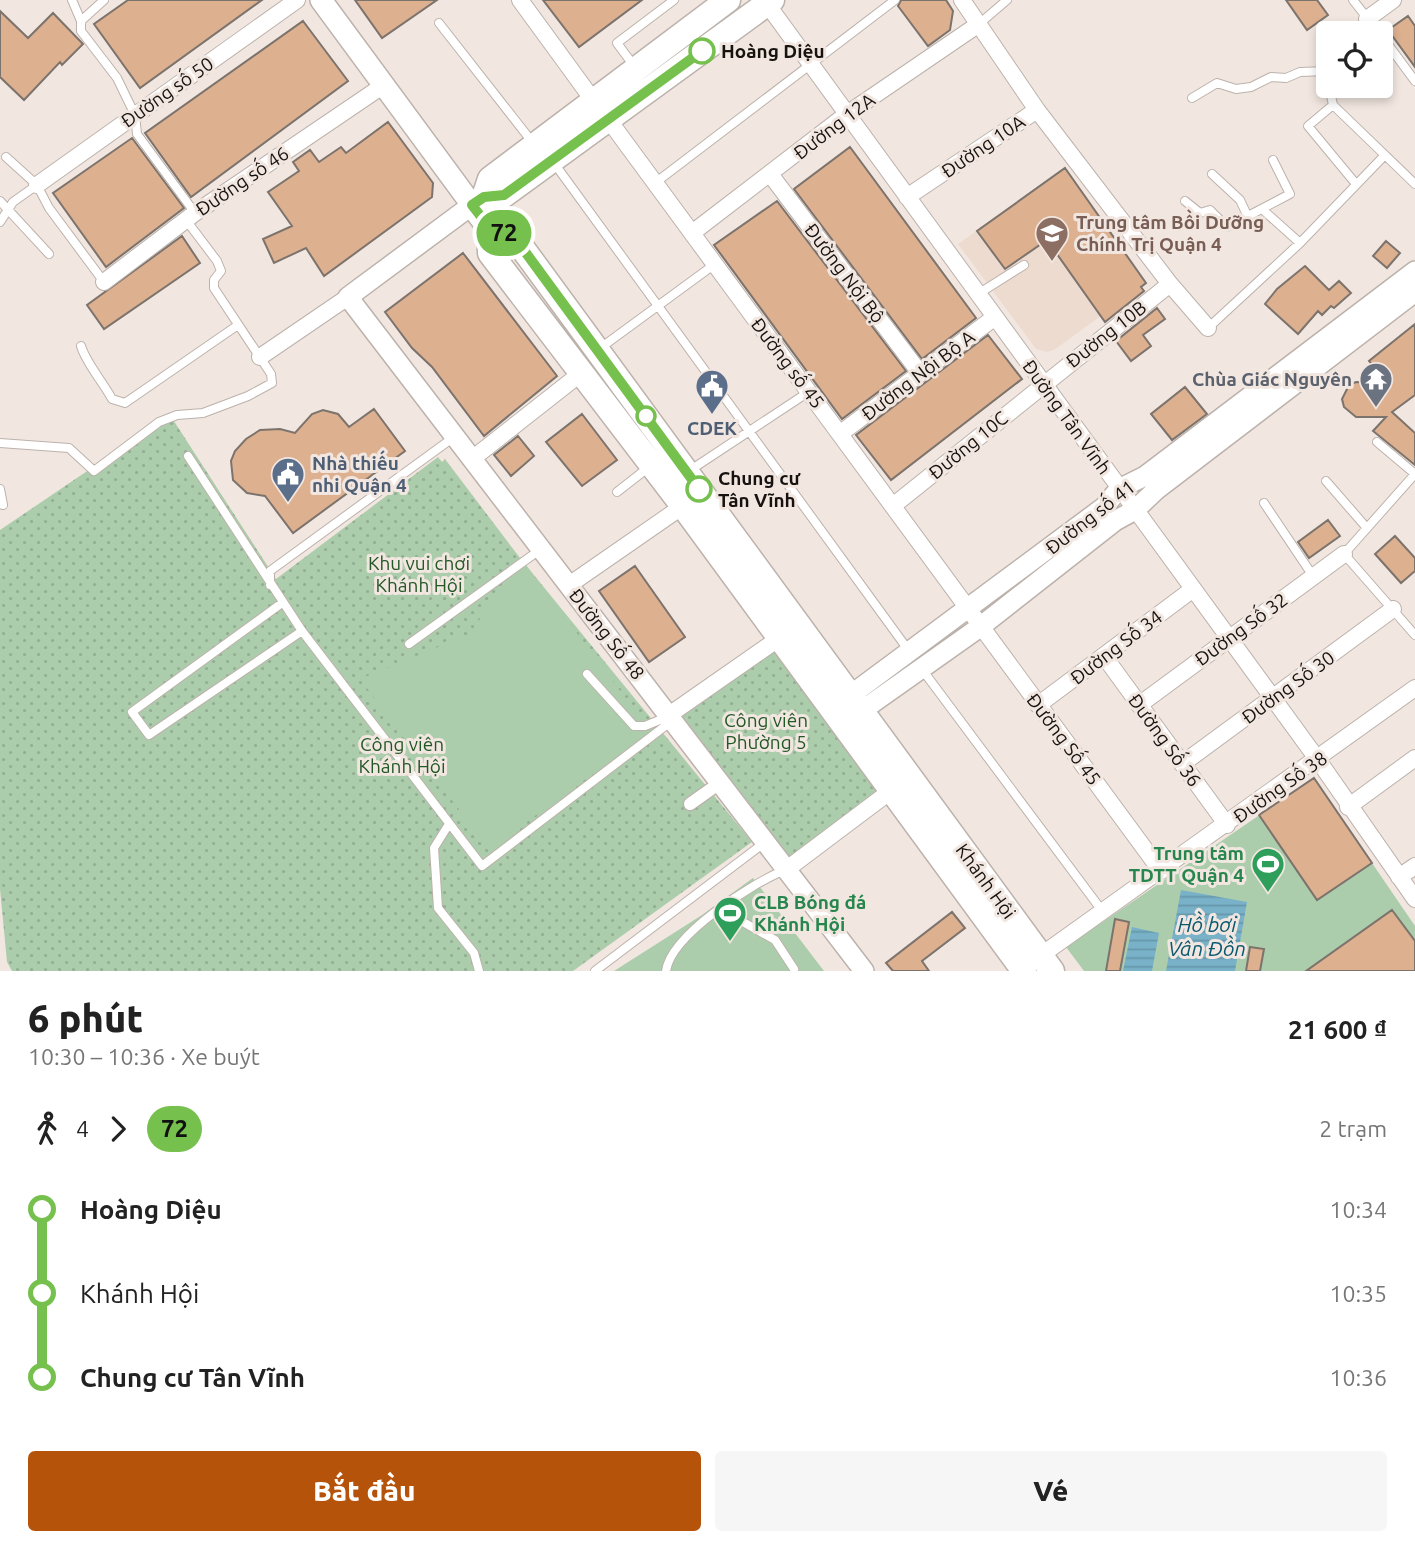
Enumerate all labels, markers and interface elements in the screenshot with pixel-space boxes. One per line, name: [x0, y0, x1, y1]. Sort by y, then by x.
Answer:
map controls: [1316, 21, 1393, 98]
button: locate: [1316, 21, 1393, 98]
marker: Hoàng Diệu: [689, 38, 715, 64]
place label: Hoàng Diệu: [721, 40, 825, 62]
street label: Đường số 50: [116, 51, 217, 132]
street label: Đường 12A: [789, 88, 879, 164]
street label: Đường 10A: [937, 110, 1029, 182]
street label: Đường số 46: [190, 140, 293, 220]
place label: Trung tâm Bồi Dưỡng Chính Trị Quận 4: [1076, 209, 1264, 255]
line badge: 72: [472, 210, 536, 256]
school or university icon: Trung tâm Bồi Dưỡng Chính Trị Quận 4: [1033, 214, 1071, 263]
text: 72: [490, 219, 518, 246]
street label: Đường Nội Bộ: [800, 219, 890, 327]
street label: Đường 10B: [1062, 296, 1150, 372]
street label: Đường số 45: [747, 313, 830, 412]
street label: Đường Nội Bộ A: [857, 325, 979, 425]
street label: Đường Tân Vĩnh: [1018, 356, 1116, 478]
temple icon: Chùa Giác Nguyên: [1357, 360, 1395, 409]
public building icon: CDEK: [693, 367, 731, 416]
place label: Chùa Giác Nguyên: [1192, 368, 1352, 390]
unlabelled marker: [636, 406, 656, 426]
street label: Đường 10C: [924, 406, 1012, 484]
place label: CDEK: [687, 417, 737, 439]
place label: Nhà thiếu nhi Quận 4: [312, 450, 407, 496]
public building icon: Nhà thiếu nhi Quận 4: [269, 455, 307, 504]
place label: Chung cư Tân Vĩnh: [718, 467, 801, 511]
street label: Đường số 41: [1040, 474, 1139, 559]
marker: Chung cư Tân Vĩnh: [686, 476, 712, 502]
park label: Khu vui chơi Khánh Hội: [368, 552, 470, 596]
street label: Đường Số 48: [565, 583, 651, 684]
street label: Đường Số 32: [1189, 587, 1292, 670]
street label: Đường Số 34: [1065, 604, 1166, 689]
street label: Đường Số 30: [1236, 645, 1339, 728]
street label: Đường Số 45: [1022, 688, 1107, 789]
street label: Đường Số 36: [1124, 688, 1207, 791]
park label: Công viên Phường 5: [724, 709, 808, 753]
park label: Công viên Khánh Hội: [358, 733, 446, 777]
street label: Đường Số 38: [1228, 745, 1331, 827]
street label: Khánh Hội: [951, 839, 1021, 923]
place label: Trung tâm TDTT Quận 4: [1129, 842, 1244, 886]
sports icon: Trung tâm TDTT Quận 4: [1249, 845, 1287, 894]
place label: CLB Bóng đá Khánh Hội: [754, 891, 866, 935]
sports icon: CLB Bóng đá Khánh Hội: [711, 894, 749, 943]
water label: Hồ bơi Vân Đồn: [1168, 910, 1246, 960]
text: 6 phút: [28, 997, 143, 1039]
text: 21 600 ₫: [1288, 1015, 1387, 1044]
text: 10:30 – 10:36 · Xe buýt: [28, 1044, 260, 1069]
icon: walk: [28, 1110, 66, 1148]
icon: forward: [99, 1110, 137, 1148]
text: 72: [161, 1115, 188, 1142]
text: 4: [76, 1116, 89, 1141]
text: 2 trạm: [1319, 1116, 1387, 1141]
text: Hoàng Diệu: [80, 1195, 222, 1224]
text: 10:34: [1329, 1197, 1387, 1222]
text: Khánh Hội: [80, 1279, 199, 1308]
text: 10:35: [1329, 1281, 1387, 1306]
text: Chung cư Tân Vĩnh: [80, 1363, 305, 1392]
text: 10:36: [1329, 1365, 1387, 1390]
button: Bắt đầu: [28, 1451, 701, 1531]
button: Vé: [715, 1451, 1387, 1531]

